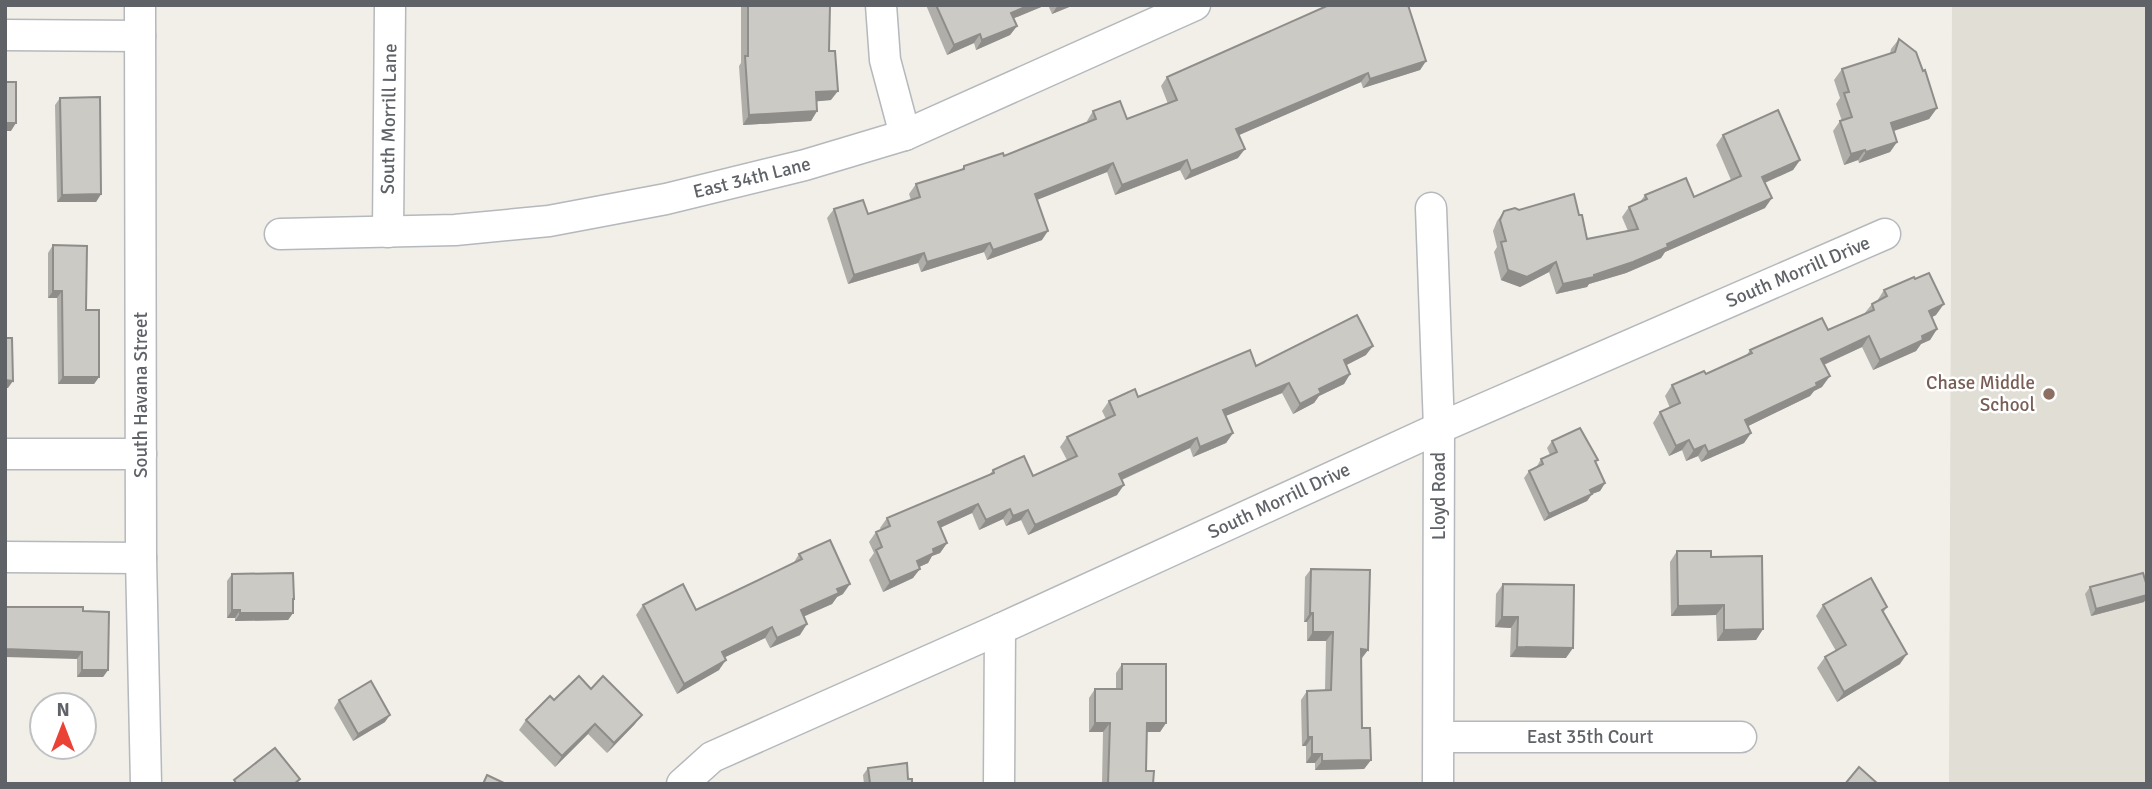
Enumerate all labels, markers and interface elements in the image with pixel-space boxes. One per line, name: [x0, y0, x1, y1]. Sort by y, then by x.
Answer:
street label: South Morrill Lane: [376, 43, 402, 195]
street label: East 34th Lane: [691, 152, 813, 204]
street label: South Morrill Drive: [1722, 231, 1874, 313]
street label: South Havana Street: [129, 312, 153, 478]
place label: Chase Middle School: [1926, 371, 2035, 417]
marker: Chase Middle School: [2041, 386, 2057, 402]
street label: Lloyd Road: [1427, 452, 1451, 540]
street label: South Morrill Drive: [1204, 458, 1354, 544]
north arrow: [28, 691, 98, 761]
text: N: [56, 698, 70, 722]
street label: East 35th Court: [1527, 725, 1654, 749]

